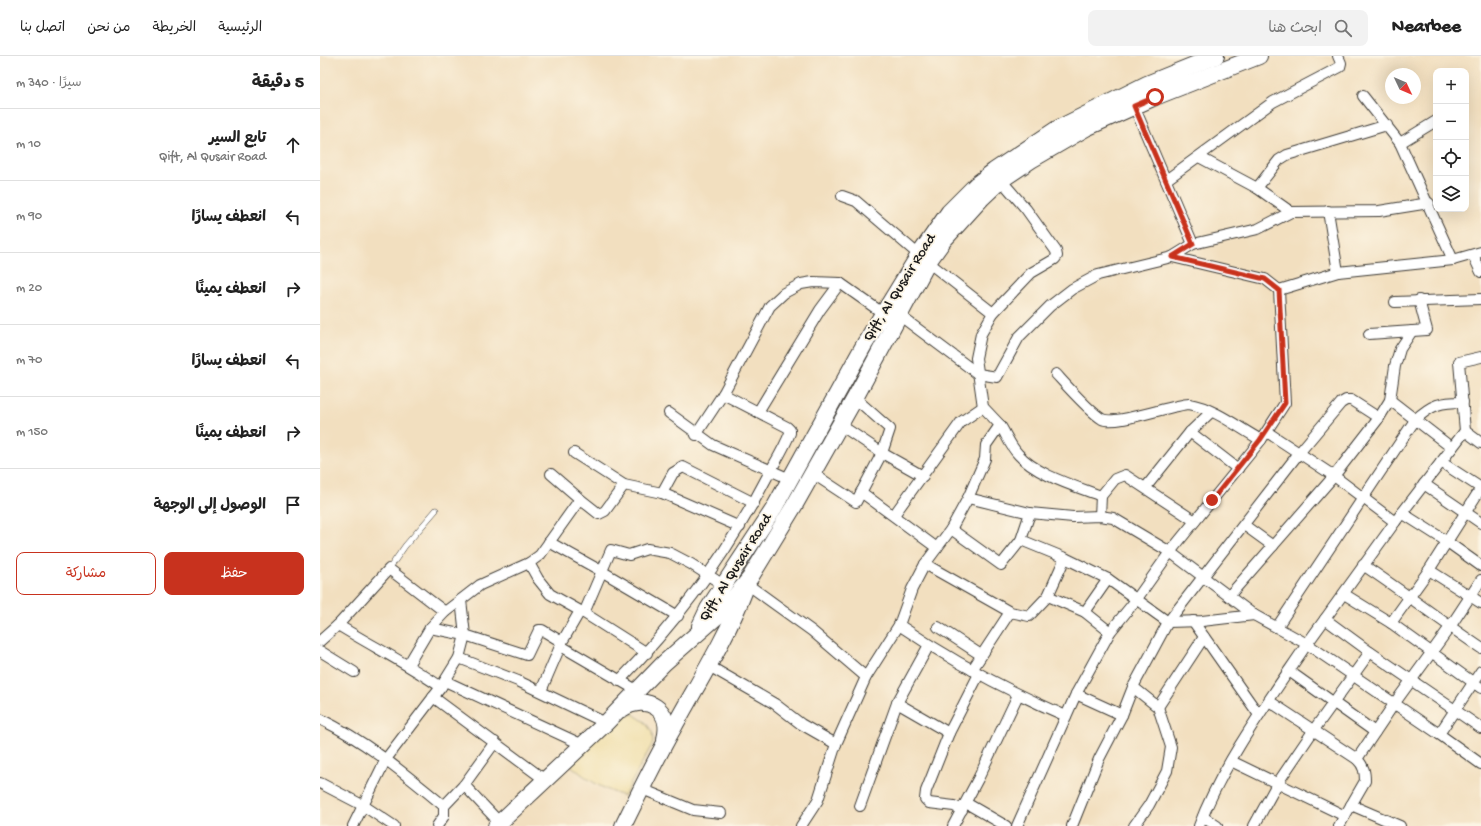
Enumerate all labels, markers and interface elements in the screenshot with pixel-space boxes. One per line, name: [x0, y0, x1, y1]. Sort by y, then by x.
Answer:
search box: [1088, 10, 1368, 46]
text: Nearbee: [1392, 16, 1461, 39]
icon: search: [1332, 17, 1354, 39]
text: اتصل بنا: [20, 20, 65, 37]
text: من نحن: [87, 20, 131, 37]
text: الخريطة: [153, 20, 196, 37]
text: الرئيسية: [218, 20, 262, 37]
text: ابحث هنا: [1268, 20, 1322, 38]
north arrow: [1385, 68, 1421, 104]
map controls: [1433, 68, 1469, 212]
button: +: [1433, 68, 1469, 104]
text: 5 دقيقة: [252, 74, 304, 94]
text: سيرًا · 340 m: [16, 76, 81, 91]
route start: [1146, 88, 1164, 106]
button: −: [1433, 104, 1469, 140]
text: تابع السير: [209, 130, 266, 148]
icon: ahead: [282, 134, 304, 156]
text: 10 m: [16, 137, 41, 152]
button: locate: [1433, 140, 1469, 176]
text: Qift, Al Qusair Road: [159, 150, 266, 165]
button: layers: [1433, 176, 1469, 212]
icon: left: [282, 206, 304, 228]
text: 90 m: [16, 209, 42, 224]
text: انعطف يسارًا: [192, 209, 266, 227]
street label: Qift, Al Qusair Road: [860, 230, 941, 345]
icon: right: [282, 278, 304, 300]
text: 20 m: [16, 281, 42, 296]
text: انعطف يمينًا: [195, 281, 266, 299]
icon: left: [282, 350, 304, 372]
text: 70 m: [16, 353, 42, 368]
text: انعطف يسارًا: [192, 353, 266, 371]
icon: right: [282, 422, 304, 444]
text: 150 m: [16, 425, 48, 440]
text: انعطف يمينًا: [195, 425, 266, 443]
route end: [1203, 491, 1221, 509]
icon: arrive: [282, 494, 304, 516]
text: الوصول إلى الوجهة: [153, 497, 266, 515]
street label: Qift, Al Qusair Road: [696, 510, 777, 625]
button: مشاركة: [16, 552, 156, 595]
button: حفظ: [164, 552, 304, 595]

